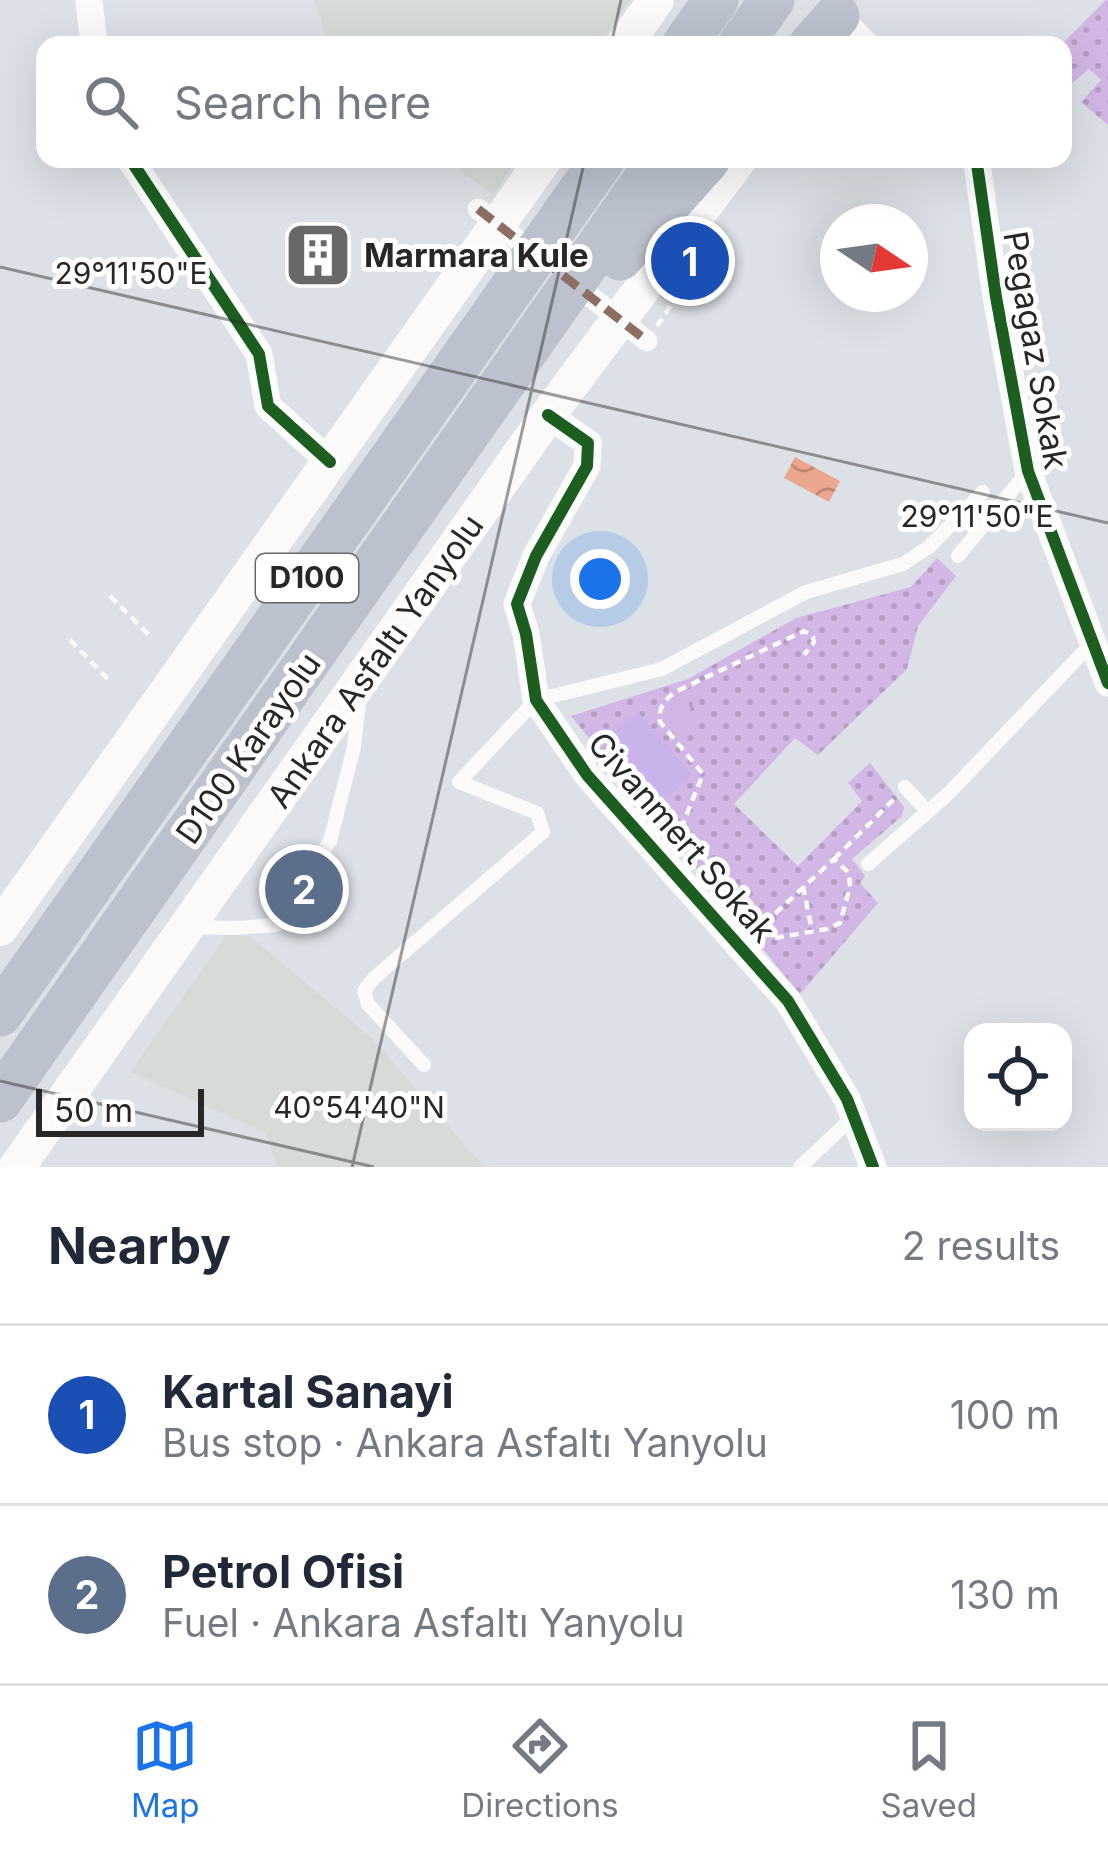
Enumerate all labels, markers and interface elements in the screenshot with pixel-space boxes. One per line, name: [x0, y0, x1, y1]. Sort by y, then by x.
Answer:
search box: [36, 36, 1072, 168]
icon: search: [78, 69, 144, 135]
text: Search here: [174, 75, 431, 130]
north arrow: [820, 204, 928, 312]
pin: 1: [651, 216, 729, 306]
building icon: Marmara Kule: [283, 220, 353, 290]
street label: Pegagaz Sokak: [995, 228, 1077, 472]
place label: Marmara Kule: [364, 235, 589, 275]
text: 29°11'50"E: [54, 255, 208, 291]
text: 29°11'50"E: [900, 498, 1054, 534]
street label: Ankara Asfaltı Yanyolu: [259, 507, 491, 815]
your location: [570, 549, 630, 609]
road number: D100: [256, 554, 358, 602]
street label: D100 Karayolu: [167, 645, 329, 851]
street label: Civanmert Sokak: [580, 724, 784, 950]
pin: 2: [265, 844, 343, 934]
map controls: [964, 1023, 1072, 1131]
button: locate: [964, 1023, 1072, 1131]
scale bar: [36, 1083, 204, 1136]
text: 40°54'40"N: [273, 1089, 445, 1125]
text: 50 m: [54, 1090, 133, 1130]
text: Nearby: [48, 1215, 231, 1276]
text: 2 results: [902, 1222, 1060, 1269]
text: Kartal Sanayi: [162, 1364, 454, 1419]
text: 1: [79, 1391, 95, 1438]
text: 100 m: [950, 1391, 1060, 1438]
text: Bus stop · Ankara Asfaltı Yanyolu: [162, 1419, 768, 1466]
text: Petrol Ofisi: [162, 1544, 404, 1599]
text: 2: [75, 1571, 99, 1618]
text: 130 m: [950, 1571, 1060, 1618]
text: Fuel · Ankara Asfaltı Yanyolu: [162, 1599, 684, 1646]
tab: Map: [131, 1713, 199, 1825]
tab: Directions: [461, 1713, 619, 1825]
tab: Saved: [880, 1713, 977, 1825]

